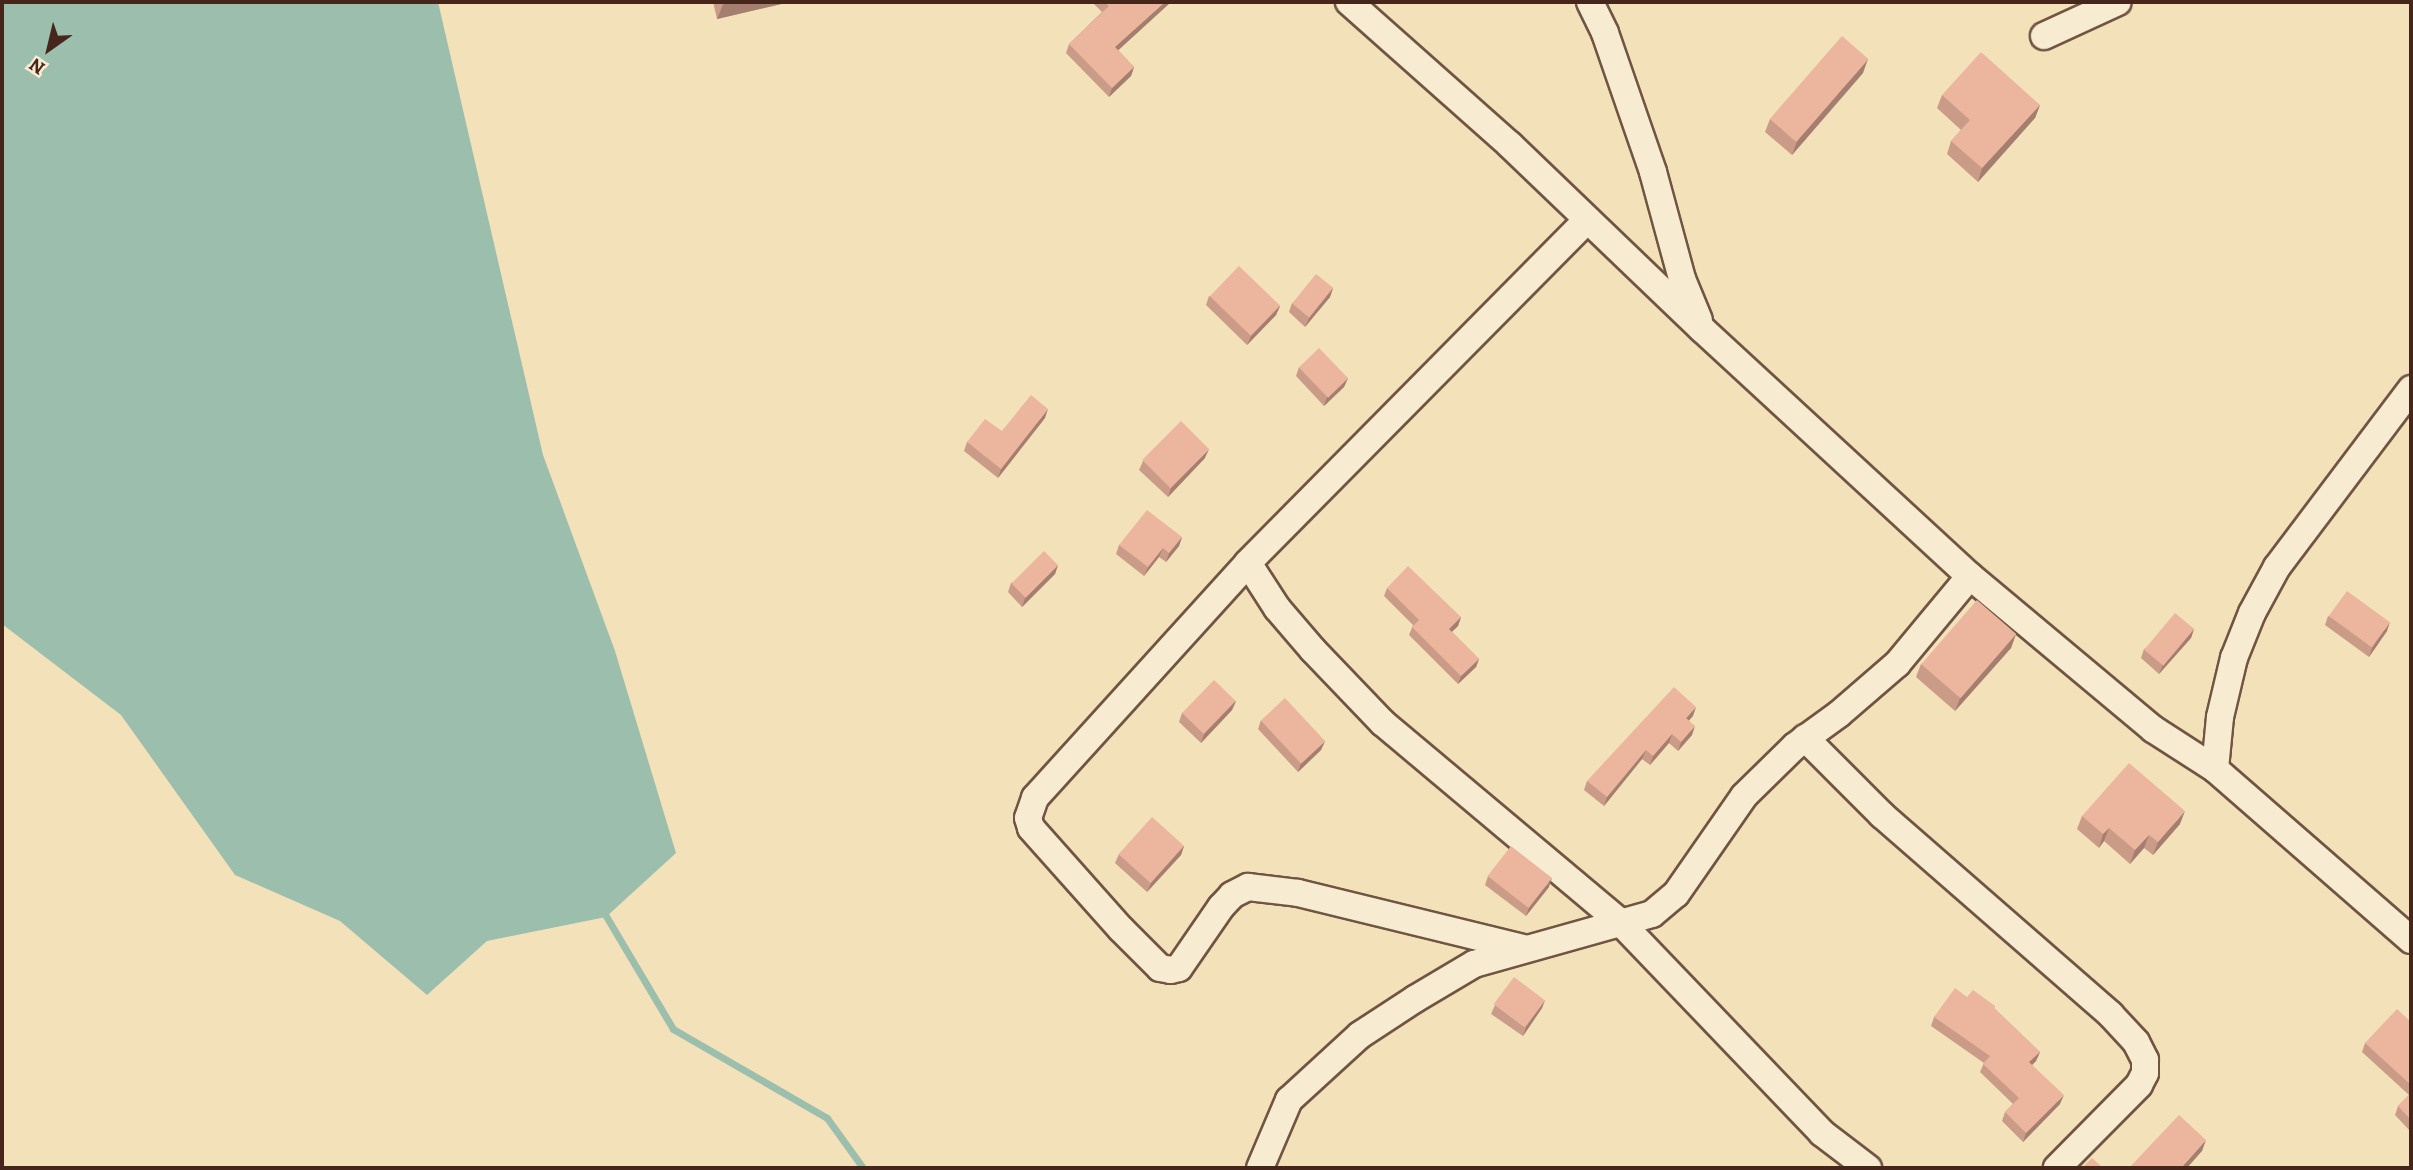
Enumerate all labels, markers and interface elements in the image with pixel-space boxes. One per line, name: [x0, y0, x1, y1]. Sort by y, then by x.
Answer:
north arrow: [14, 14, 84, 84]
text: N: [24, 52, 50, 81]

